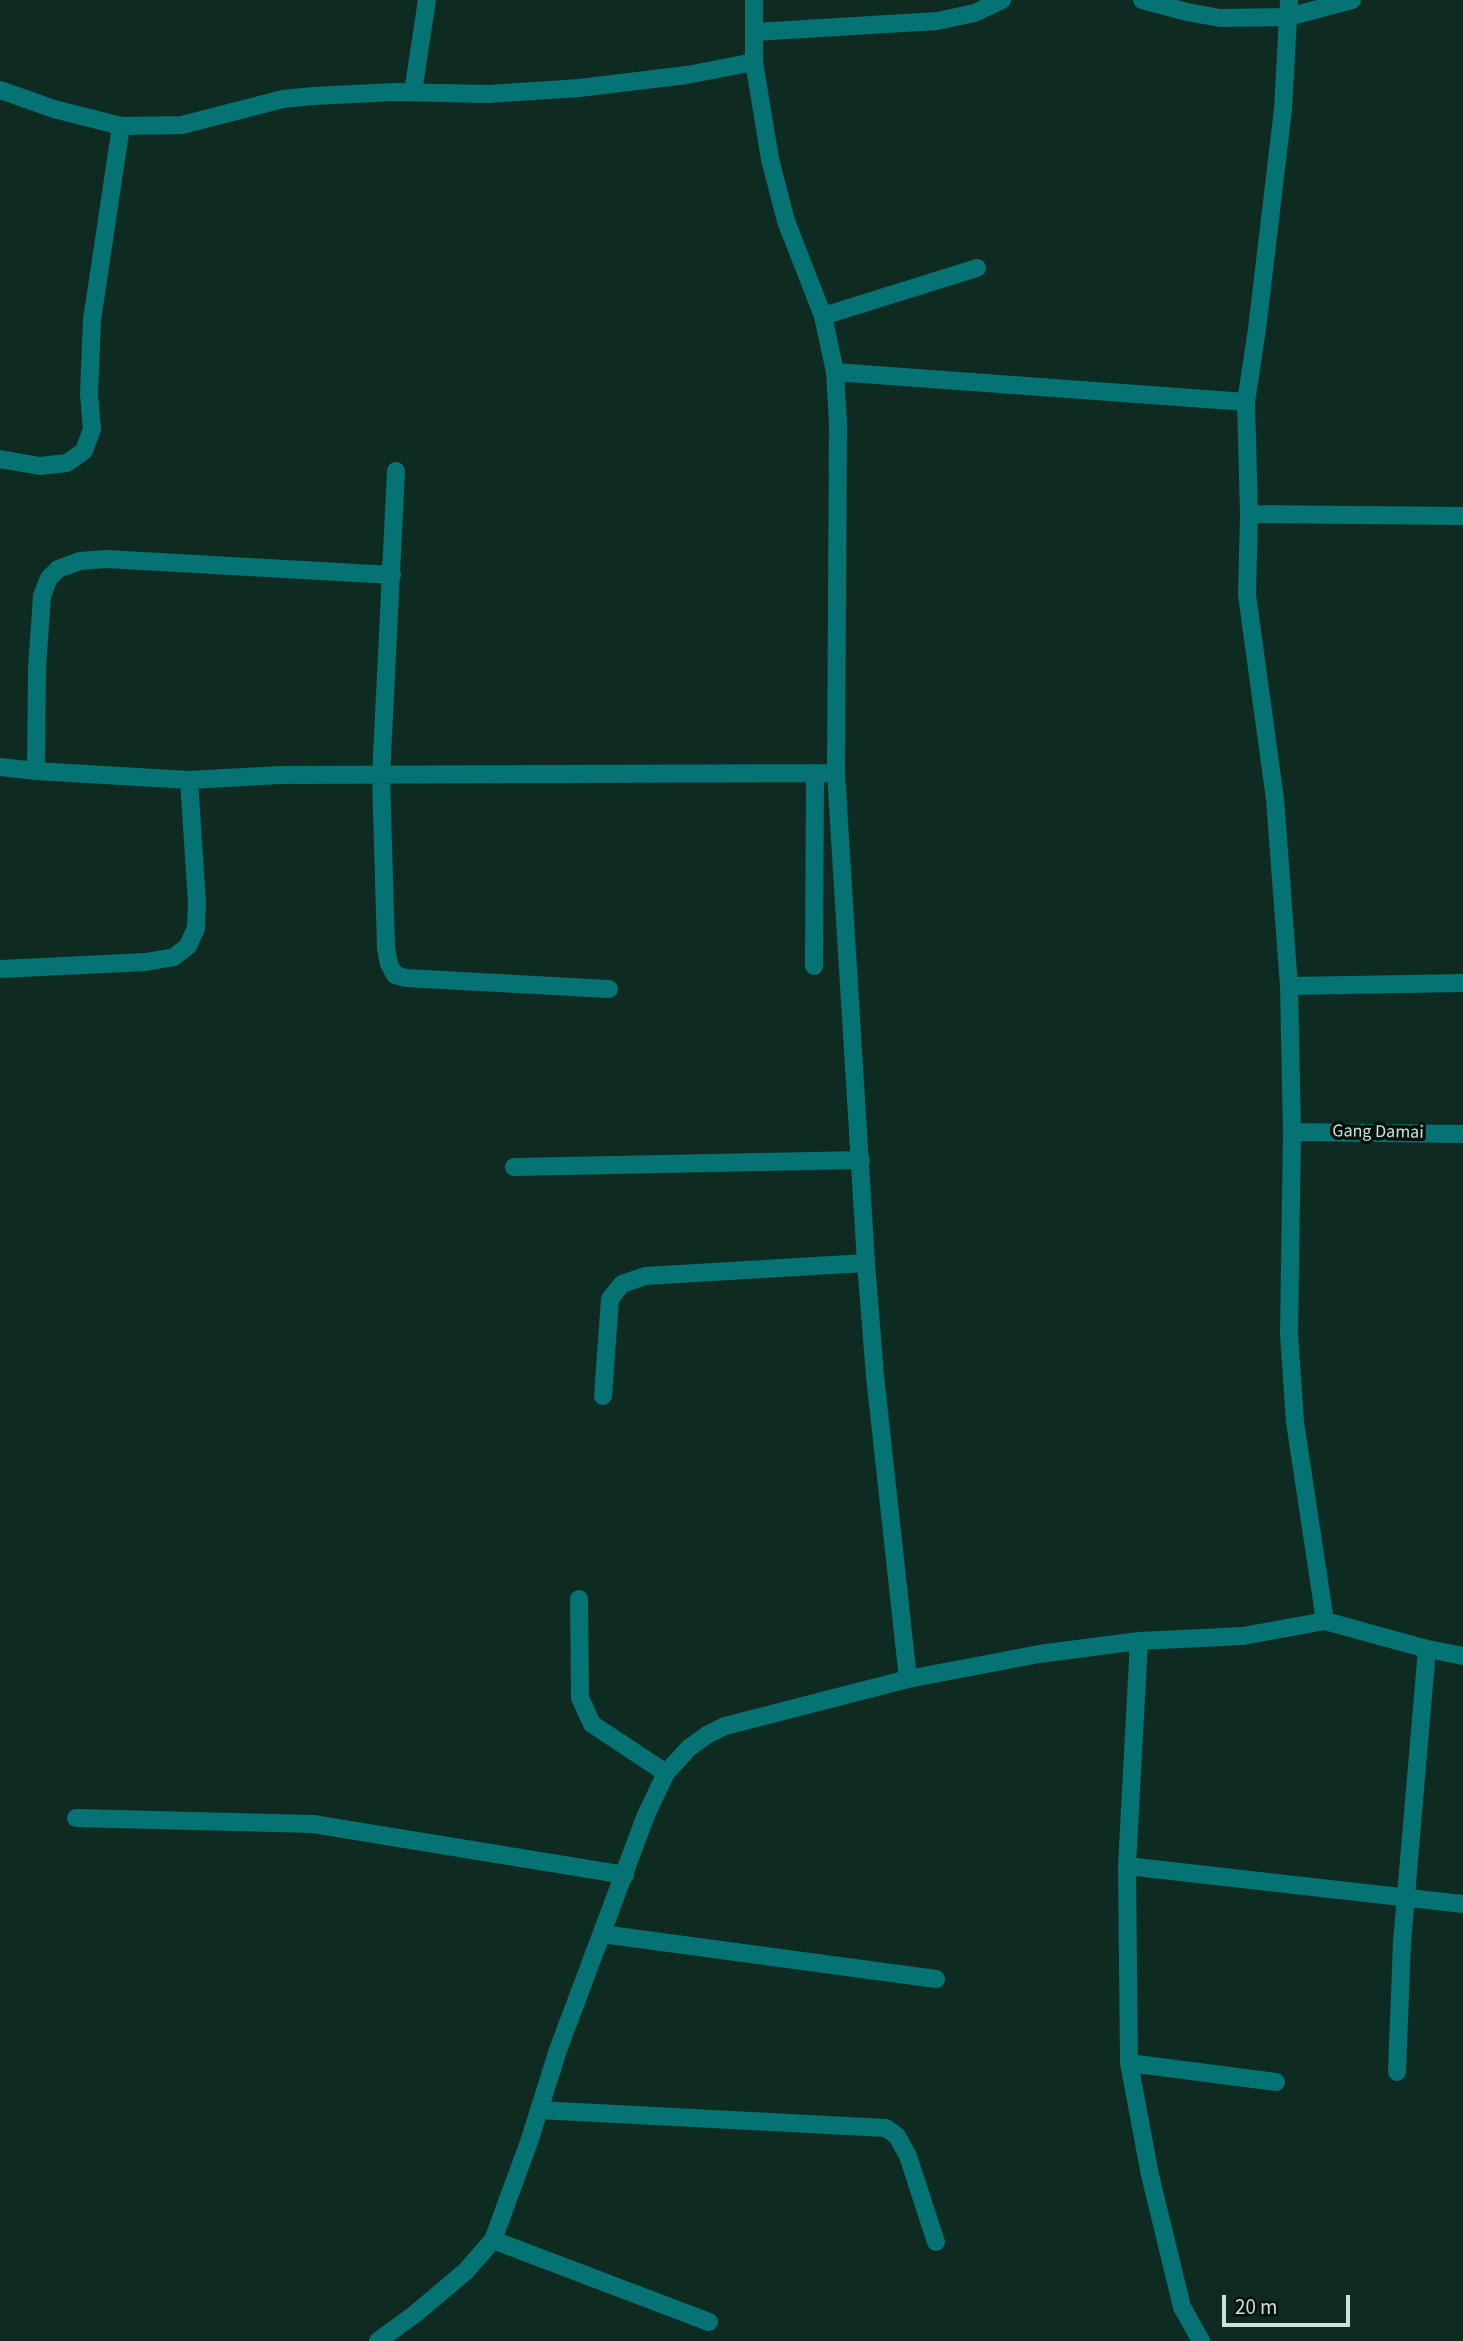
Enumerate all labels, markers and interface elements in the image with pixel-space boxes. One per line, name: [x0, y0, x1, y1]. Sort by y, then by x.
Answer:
street label: Gang Damai: [1332, 1121, 1424, 1145]
scale bar: [1225, 2282, 1353, 2326]
text: 20 m: [1235, 2292, 1277, 2322]

